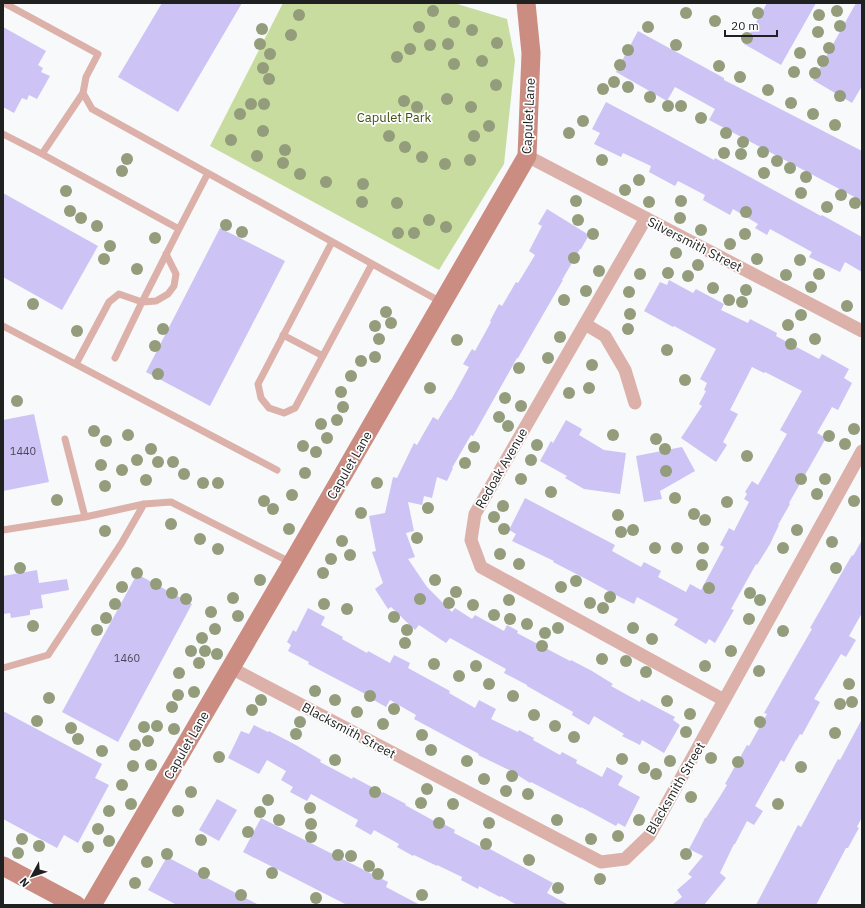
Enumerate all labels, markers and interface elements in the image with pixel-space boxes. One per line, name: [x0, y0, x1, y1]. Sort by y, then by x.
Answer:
scale bar: [725, 12, 777, 38]
text: 20 m: [731, 18, 759, 33]
street label: Capulet Lane: [518, 78, 539, 155]
park label: Capulet Park: [357, 109, 431, 126]
street label: Silversmith Street: [645, 213, 745, 276]
street label: Redoak Avenue: [471, 425, 531, 512]
street label: Capulet Lane: [323, 428, 376, 503]
house number: 1440: [10, 444, 36, 458]
house number: 1460: [114, 651, 140, 665]
street label: Blacksmith Street: [299, 699, 399, 762]
street label: Capulet Lane: [160, 708, 213, 783]
street label: Blacksmith Street: [642, 739, 709, 837]
north arrow: [12, 856, 52, 896]
text: N: [16, 875, 32, 890]

